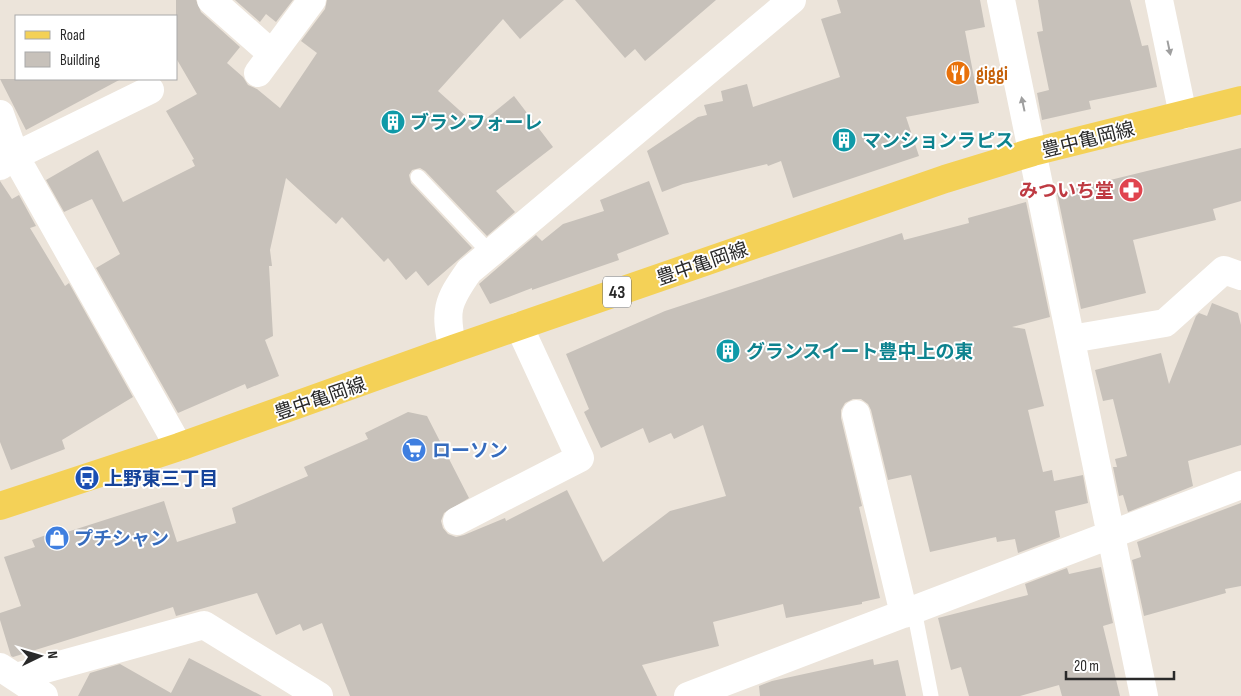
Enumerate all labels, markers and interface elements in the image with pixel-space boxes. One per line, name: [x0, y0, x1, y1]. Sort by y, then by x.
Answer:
legend: [15, 15, 178, 80]
text: Road: [60, 26, 85, 45]
one-way arrow: [1165, 40, 1173, 55]
text: Building: [60, 51, 100, 70]
restaurant icon: giggi: [945, 60, 971, 86]
place label: giggi: [976, 63, 1008, 86]
one-way arrow: [1019, 97, 1027, 112]
building icon: ブランフォーレ: [380, 109, 406, 135]
place label: ブランフォーレ: [410, 112, 542, 135]
street label: 豊中亀岡線: [1039, 118, 1137, 163]
building icon: マンションラピス: [831, 127, 857, 153]
place label: マンションラピス: [862, 130, 1014, 153]
pharmacy icon: みついち堂: [1118, 177, 1144, 203]
place label: みついち堂: [1019, 180, 1114, 203]
street label: 豊中亀岡線: [654, 238, 751, 291]
road number: 43: [603, 276, 631, 308]
building icon: グランスイート豊中上の東: [715, 338, 741, 364]
place label: グランスイート豊中上の東: [746, 341, 974, 364]
street label: 豊中亀岡線: [272, 373, 369, 426]
supermarket icon: ローソン: [401, 437, 427, 463]
place label: ローソン: [432, 440, 508, 463]
bus stop icon: 上野東三丁目: [74, 465, 100, 491]
place label: 上野東三丁目: [104, 468, 218, 491]
shop icon: プチシャン: [44, 525, 70, 551]
place label: プチシャン: [74, 528, 169, 551]
north arrow: [15, 631, 65, 681]
scale bar: [1066, 648, 1174, 680]
text: N: [44, 650, 61, 659]
text: 20 m: [1074, 657, 1099, 676]

